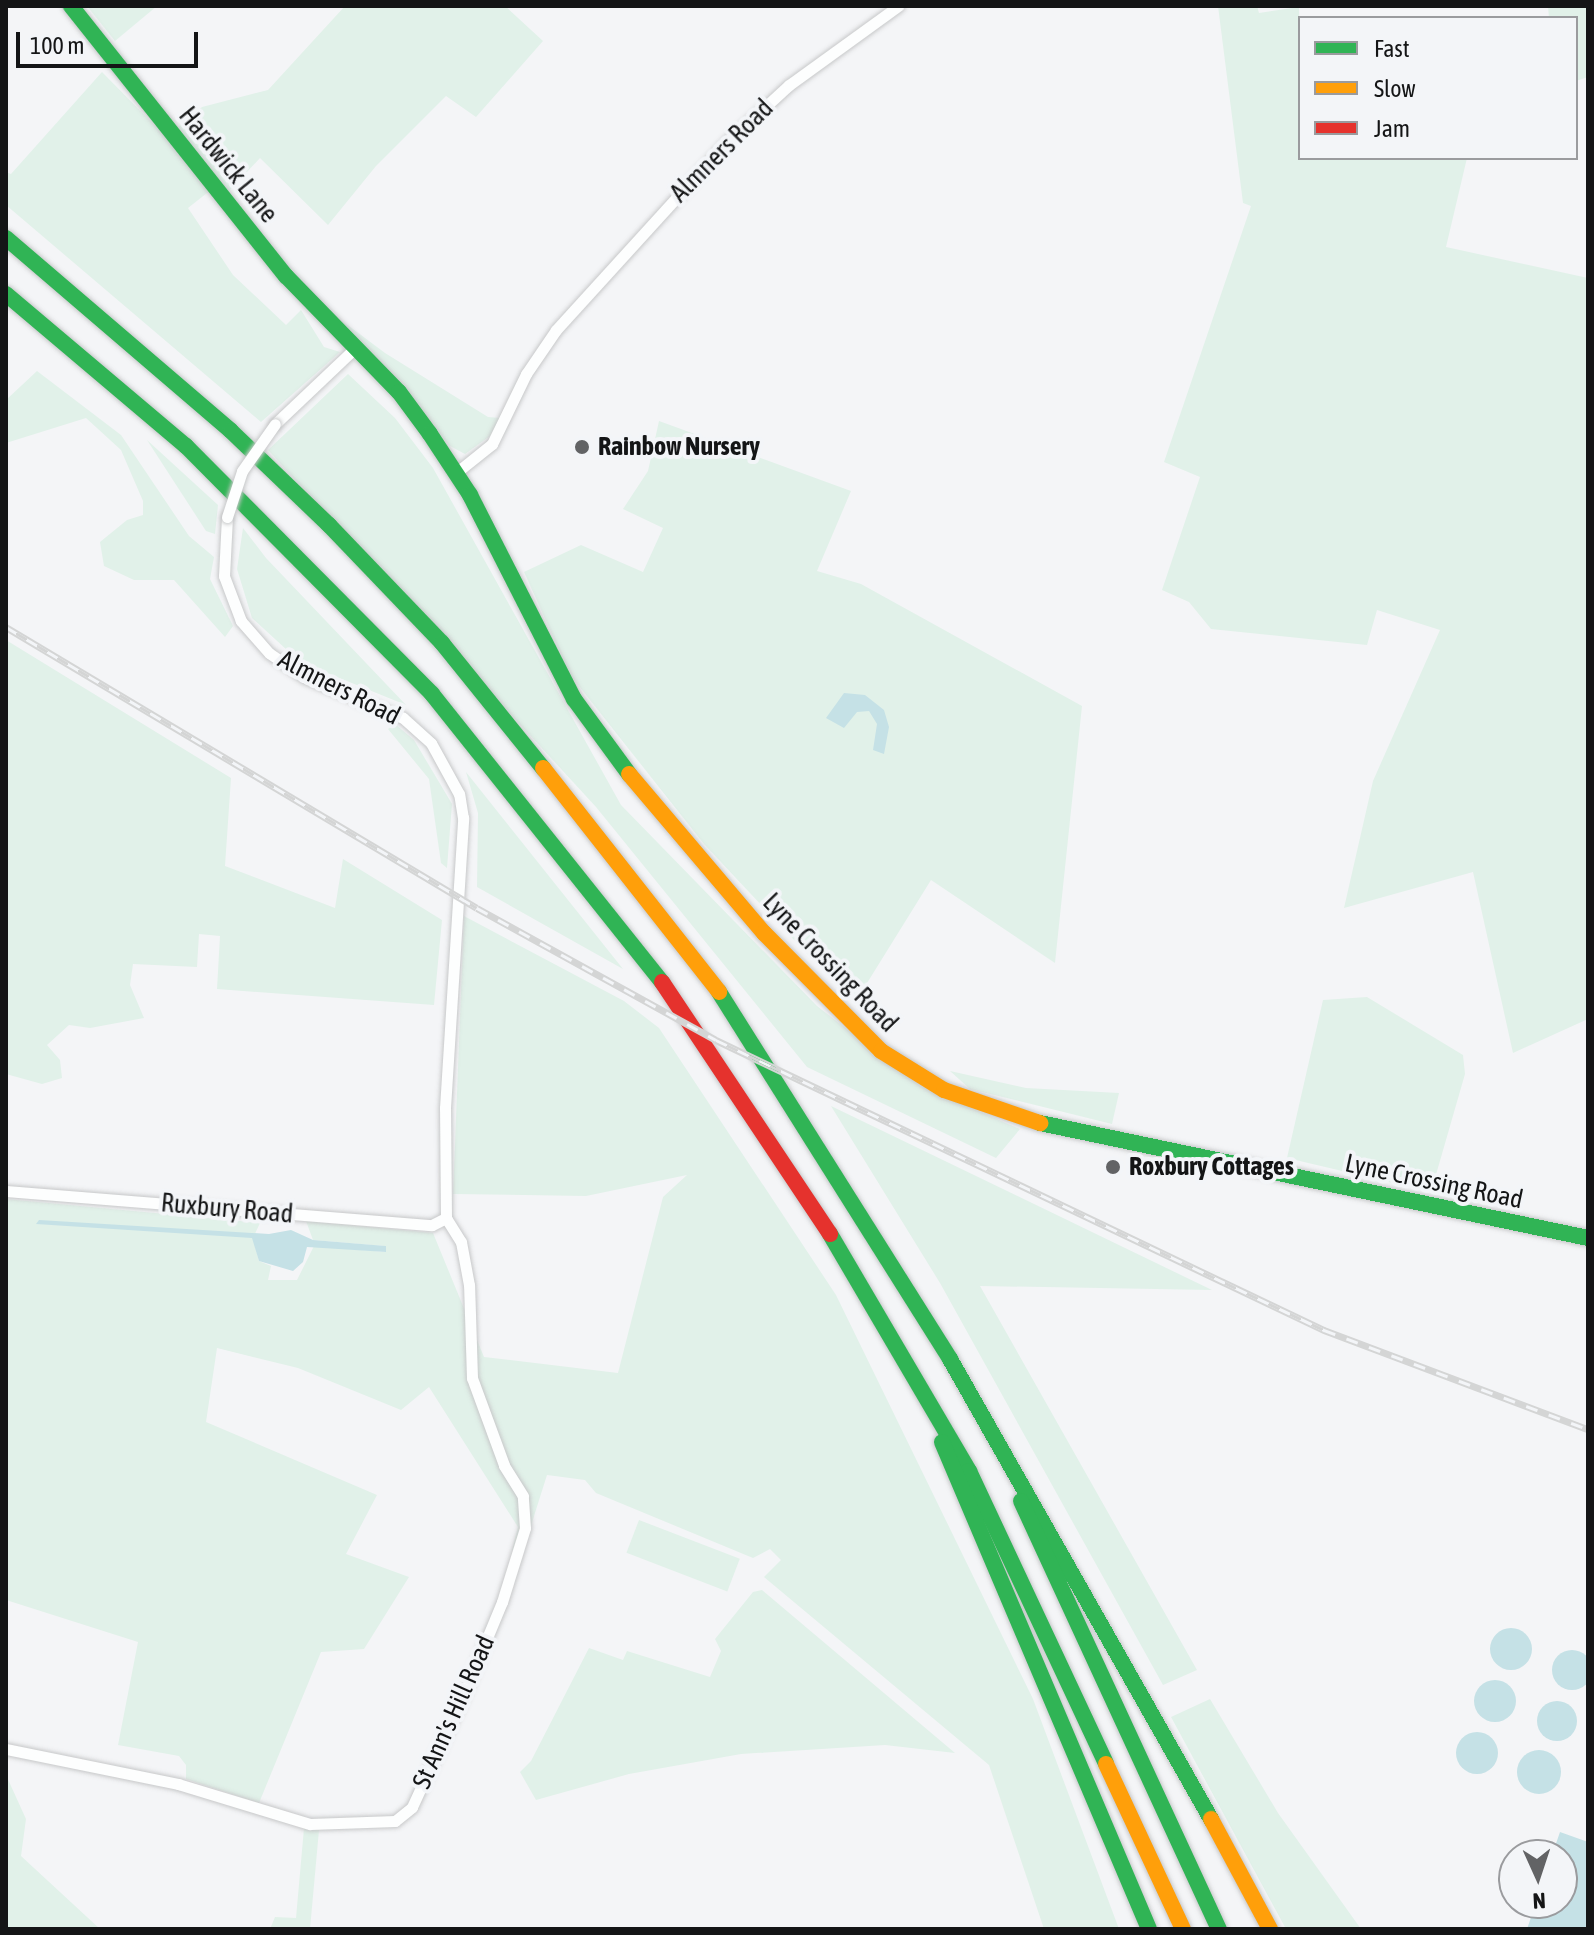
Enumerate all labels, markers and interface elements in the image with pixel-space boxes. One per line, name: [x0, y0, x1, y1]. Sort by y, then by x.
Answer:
scale bar: [20, 16, 202, 66]
legend: [1298, 16, 1578, 160]
text: 100 m: [30, 32, 84, 59]
text: Fast: [1374, 35, 1410, 62]
text: Slow: [1374, 75, 1416, 102]
street label: Almners Road: [664, 93, 780, 209]
street label: Hardwick Lane: [172, 101, 284, 229]
text: Jam: [1374, 115, 1410, 142]
place label: Rainbow Nursery: [598, 431, 760, 463]
marker: Rainbow Nursery: [573, 438, 591, 456]
street label: Almners Road: [273, 644, 405, 732]
street label: Lyne Crossing Road: [756, 887, 904, 1039]
street label: Lyne Crossing Road: [1342, 1148, 1526, 1216]
place label: Roxbury Cottages: [1129, 1151, 1294, 1183]
marker: Roxbury Cottages: [1104, 1158, 1122, 1176]
street label: Ruxbury Road: [160, 1188, 294, 1230]
street label: St Ann's Hill Road: [406, 1631, 502, 1793]
north arrow: [1498, 1839, 1578, 1919]
text: N: [1532, 1888, 1546, 1914]

